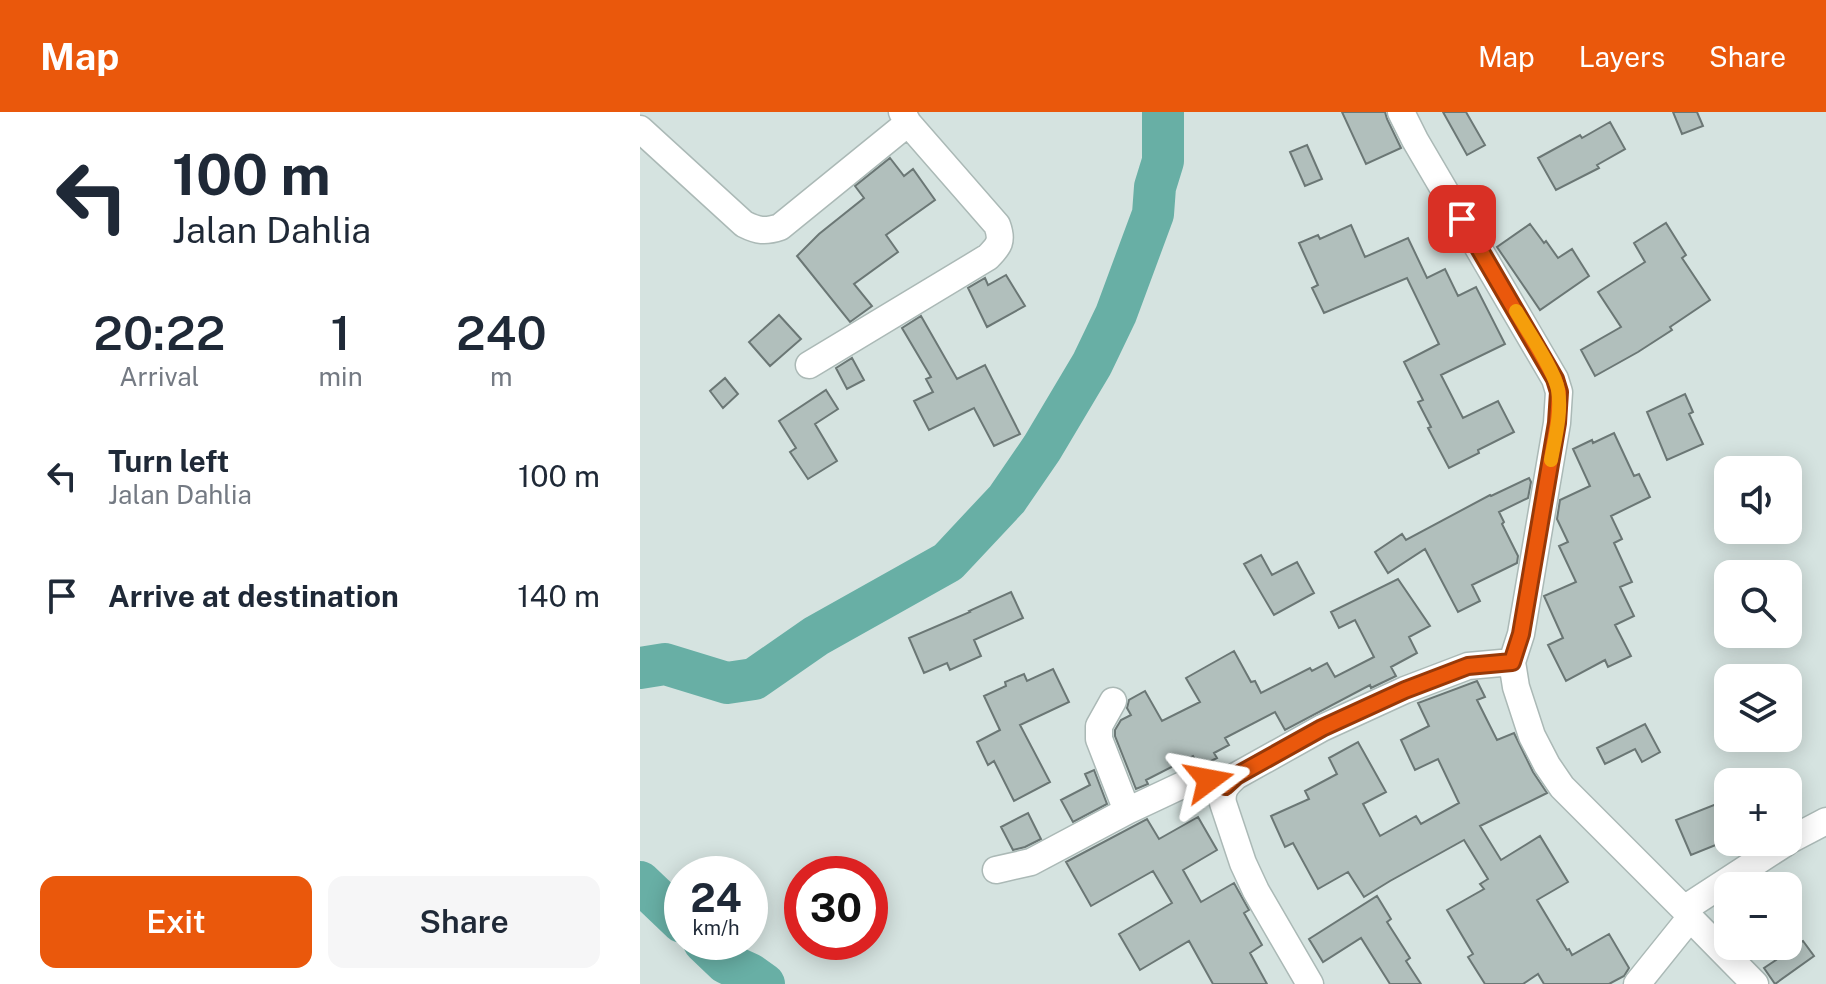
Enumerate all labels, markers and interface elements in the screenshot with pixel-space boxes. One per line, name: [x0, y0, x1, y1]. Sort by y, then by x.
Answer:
text: Map: [40, 34, 119, 79]
text: Map: [1478, 40, 1535, 73]
text: Layers: [1579, 40, 1665, 73]
text: Share: [1709, 40, 1786, 73]
text: 100 m: [172, 142, 331, 208]
icon: left: [40, 144, 144, 248]
pin: [1428, 185, 1496, 253]
icon: arrive: [1440, 197, 1484, 241]
text: Jalan Dahlia: [172, 209, 371, 251]
text: 20:22: [93, 304, 225, 361]
text: 1: [331, 304, 351, 361]
text: 240: [456, 304, 547, 361]
text: Arrival: [119, 361, 199, 392]
text: min: [319, 361, 363, 392]
text: m: [490, 361, 513, 392]
text: Turn left: [108, 443, 229, 479]
icon: left: [40, 454, 84, 498]
map controls: [1714, 456, 1802, 960]
button: sound: [1714, 456, 1802, 544]
text: 100 m: [518, 458, 600, 494]
text: Jalan Dahlia: [108, 479, 252, 510]
button: search: [1714, 560, 1802, 648]
icon: arrive: [40, 574, 84, 618]
text: Arrive at destination: [108, 578, 399, 614]
text: 140 m: [517, 578, 600, 614]
button: layers: [1714, 664, 1802, 752]
position arrow: [1167, 738, 1251, 822]
button: +: [1714, 768, 1802, 856]
speed limit sign: 30: [784, 856, 888, 960]
button: −: [1714, 872, 1802, 960]
text: 24: [690, 874, 742, 921]
button: Exit: [40, 876, 312, 968]
button: Share: [328, 876, 600, 968]
text: km/h: [692, 916, 740, 940]

